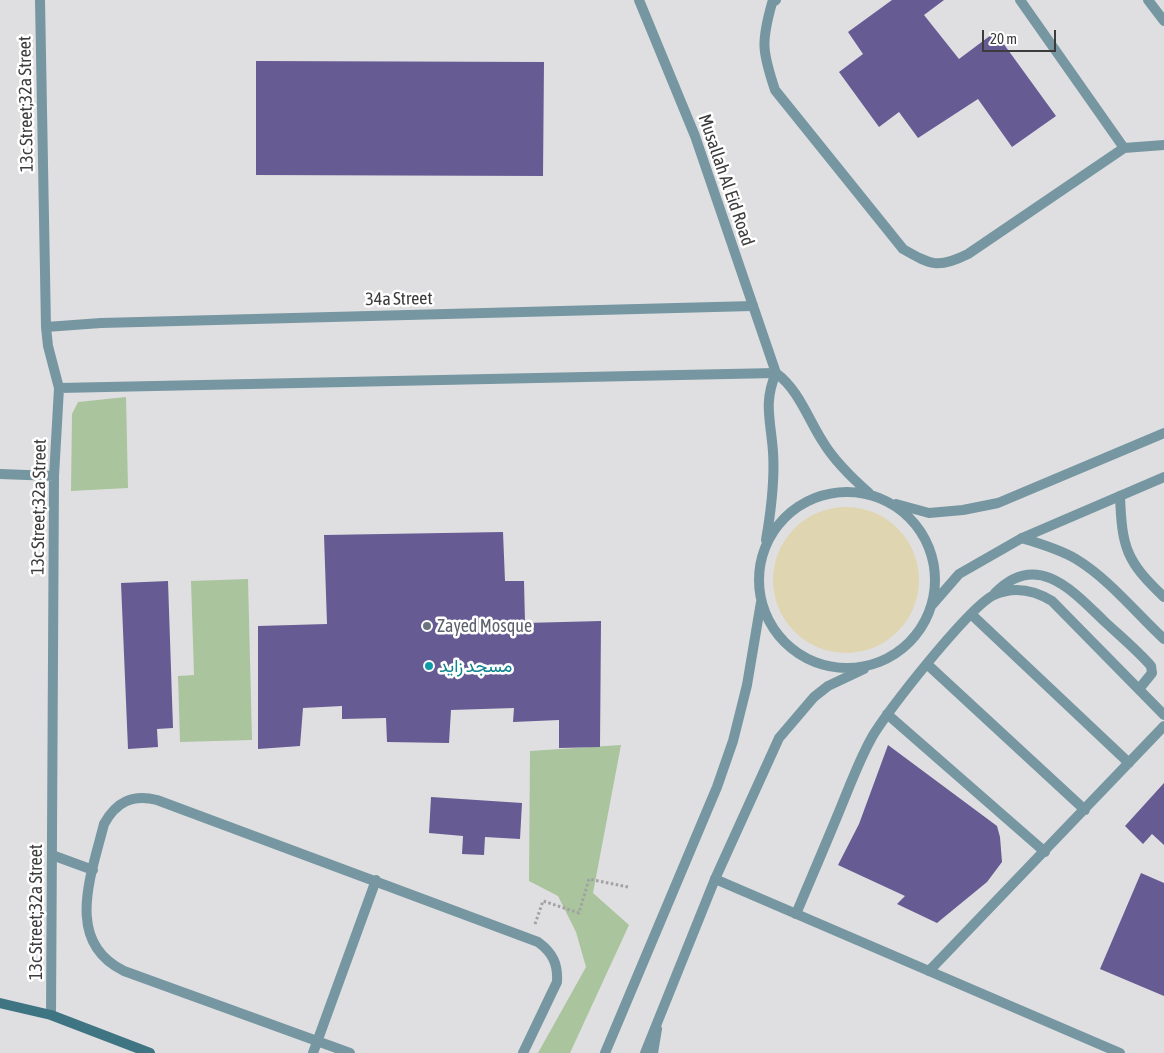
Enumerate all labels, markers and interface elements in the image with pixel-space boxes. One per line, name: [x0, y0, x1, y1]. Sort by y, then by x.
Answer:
scale bar: [984, 20, 1058, 52]
text: 20 m: [990, 30, 1017, 47]
street label: 13c Street;32a Street: [14, 36, 38, 172]
street label: Musallah Al Eid Road: [693, 111, 759, 249]
street label: 34a Street: [365, 288, 433, 310]
street label: 13c Street;32a Street: [27, 439, 51, 575]
place label: Zayed Mosque: [437, 615, 532, 637]
marker: Zayed Mosque: [421, 620, 433, 632]
place label: مسجد زايد: [439, 655, 512, 677]
marker: مسجد زايد: [423, 660, 435, 672]
street label: 13c Street;32a Street: [25, 844, 47, 980]

